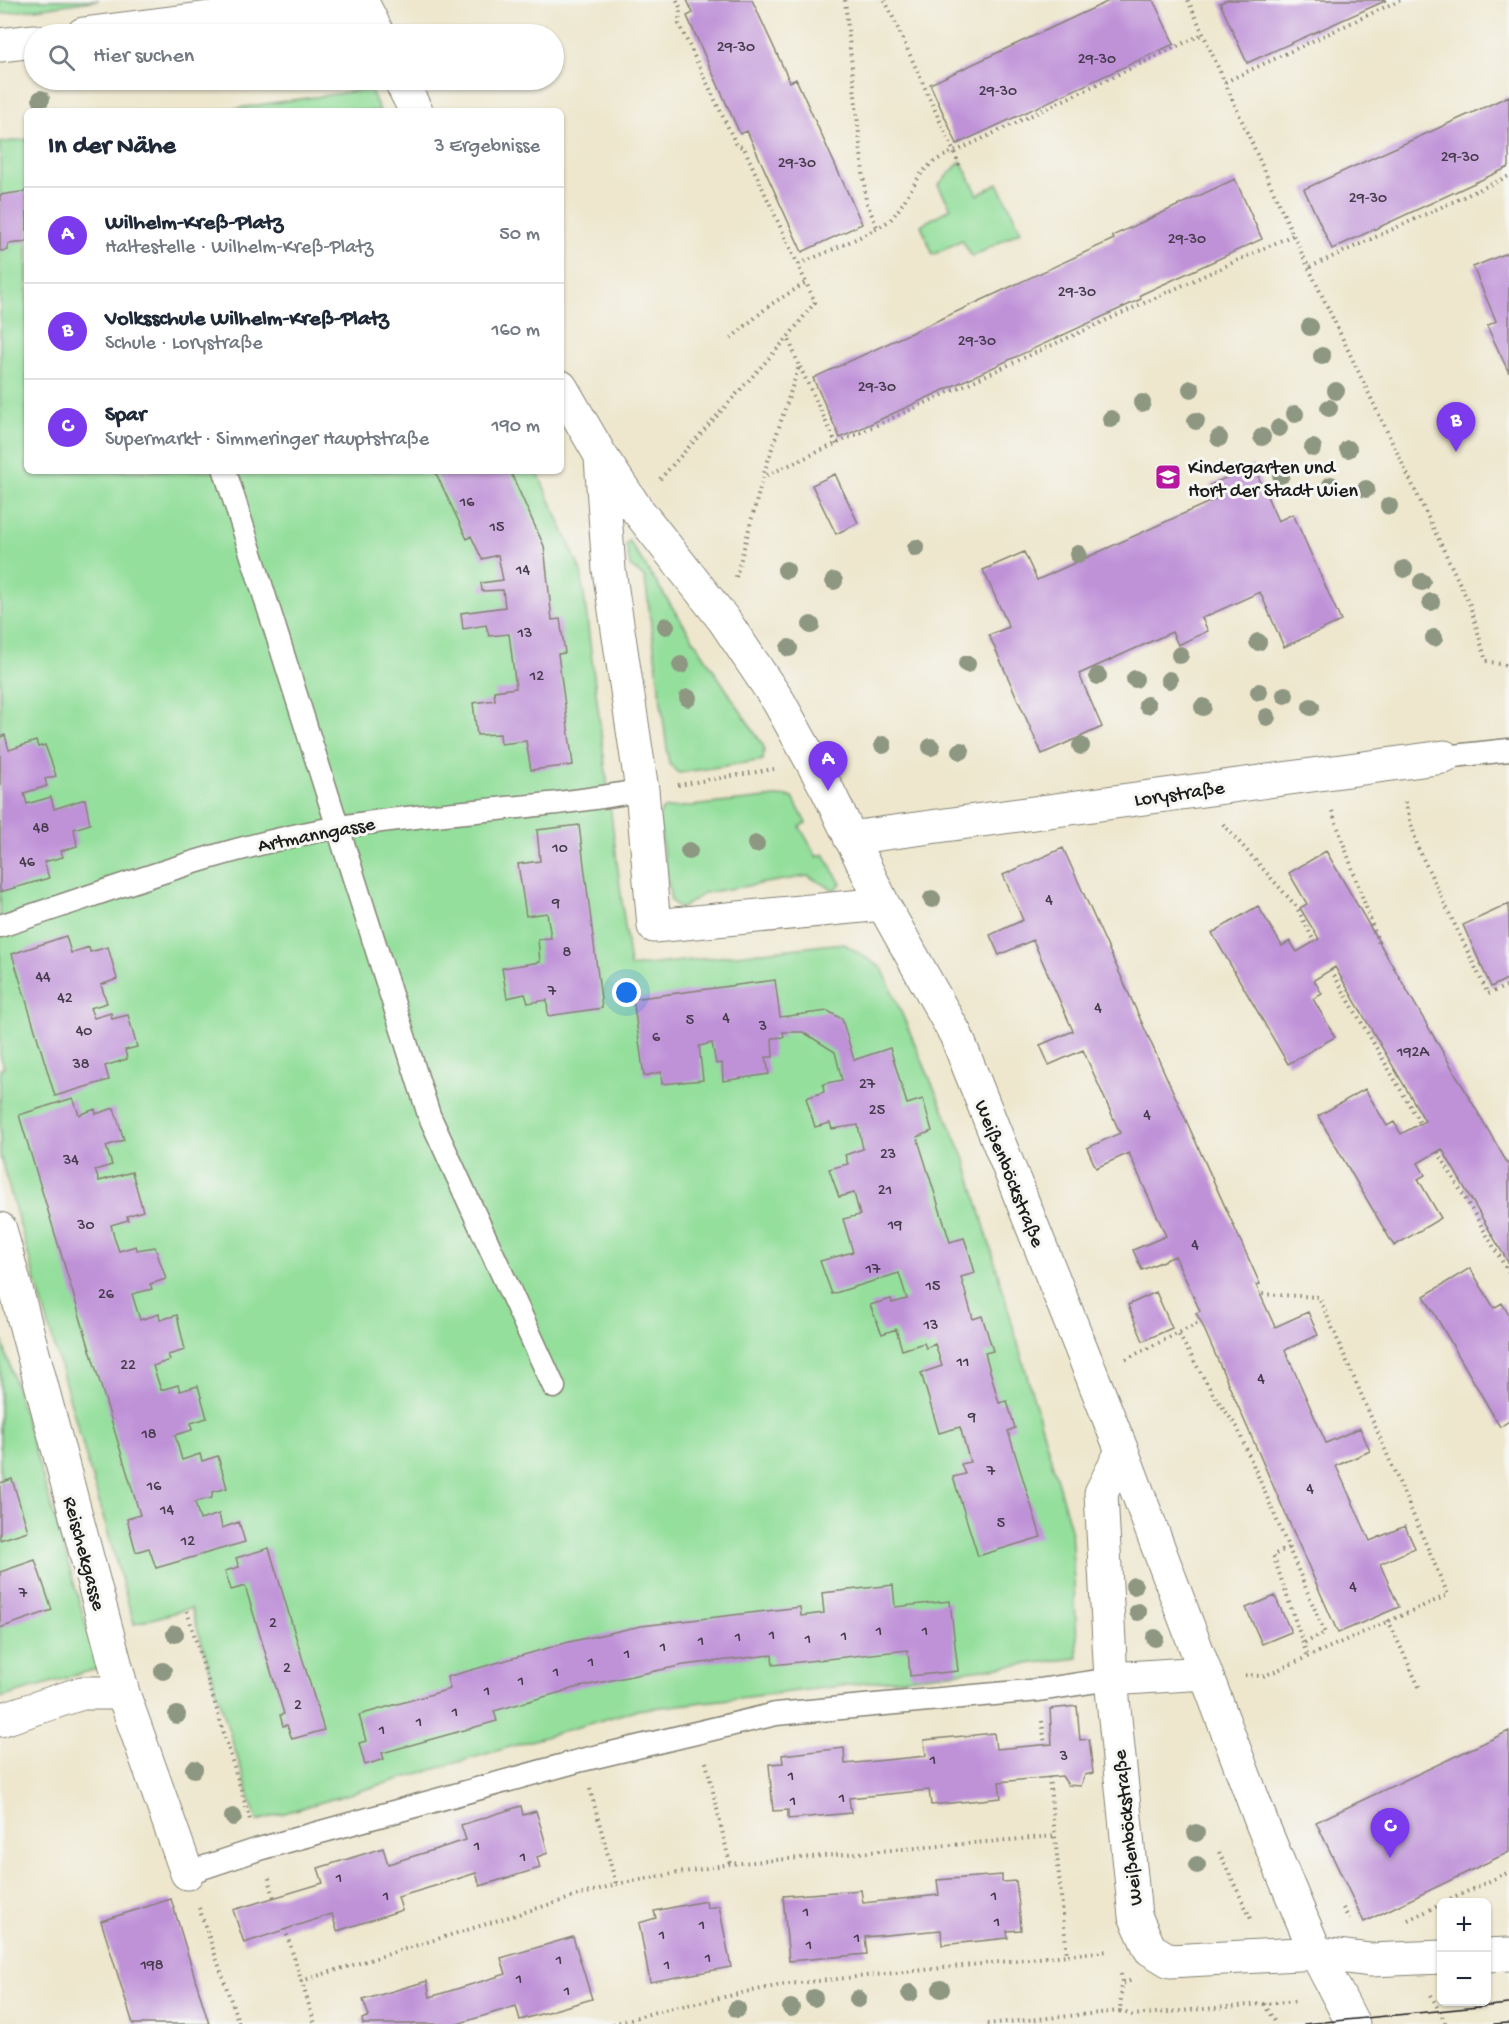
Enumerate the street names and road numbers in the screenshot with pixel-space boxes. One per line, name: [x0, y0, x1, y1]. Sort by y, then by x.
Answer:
street label: Lorystraße: [1133, 778, 1227, 813]
street label: Artmanngasse: [256, 814, 378, 859]
street label: Weißenböckstraße: [968, 1097, 1048, 1252]
street label: Reischekgasse: [56, 1495, 109, 1614]
street label: Weißenböckstraße: [1110, 1748, 1149, 1907]

